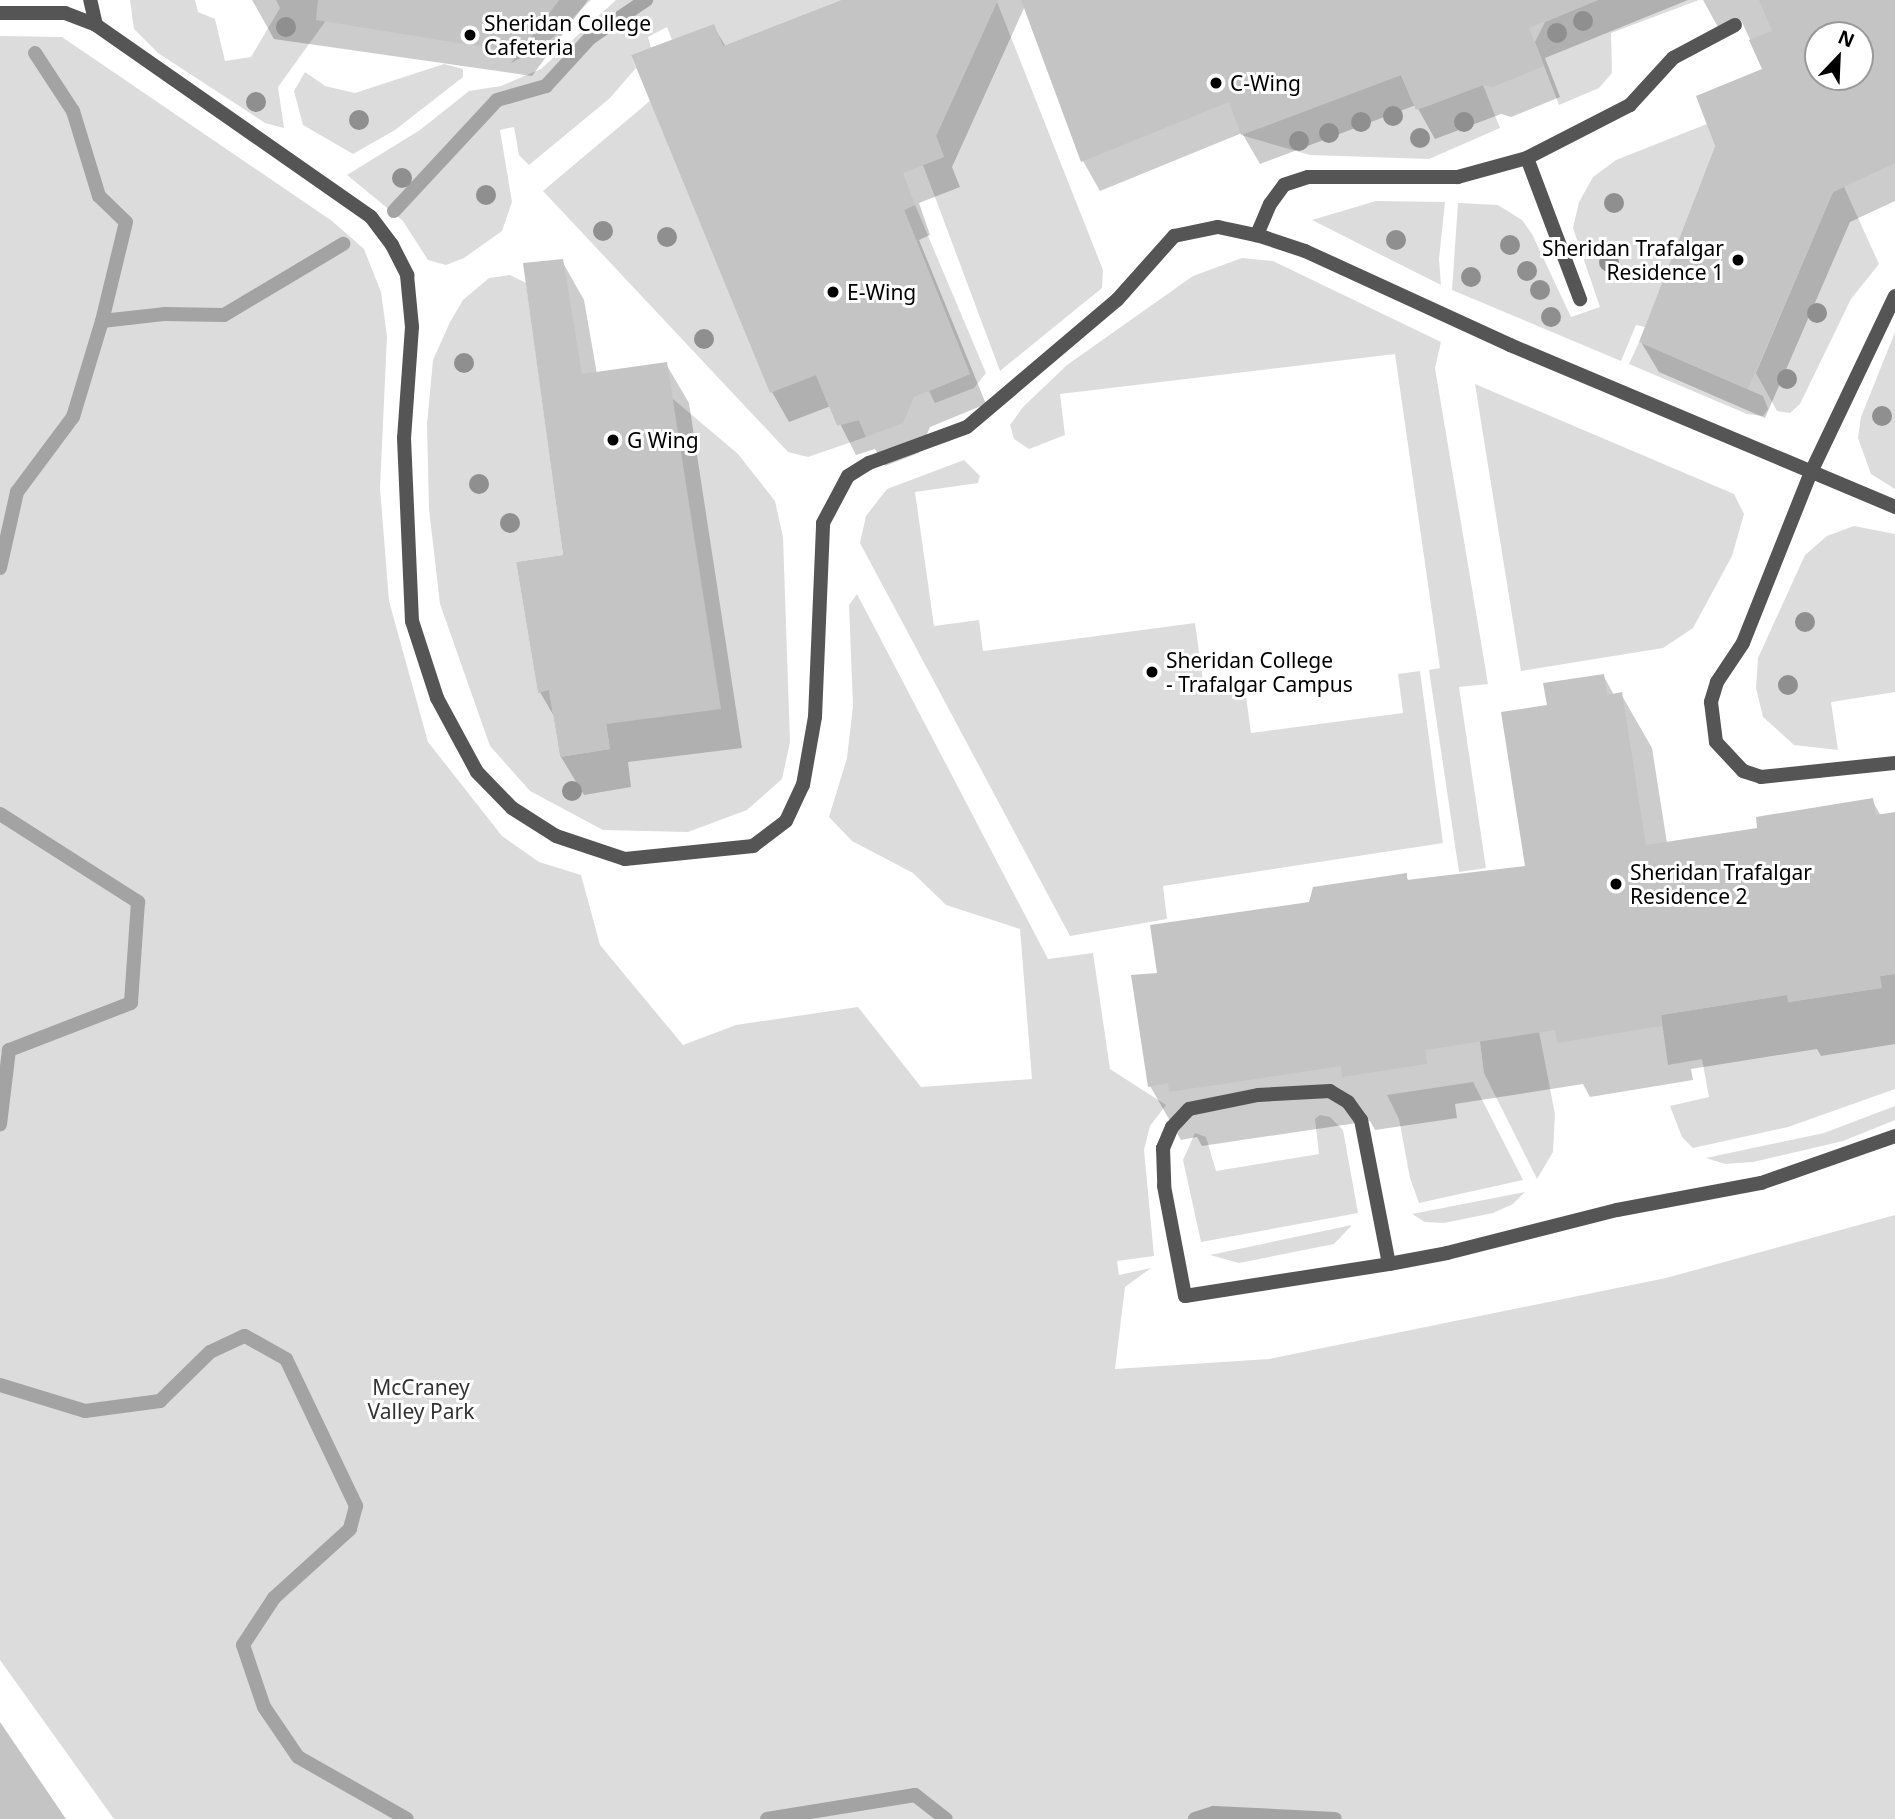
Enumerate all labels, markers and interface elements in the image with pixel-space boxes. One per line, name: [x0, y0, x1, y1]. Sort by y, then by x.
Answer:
place label: Sheridan College Cafeteria: [484, 10, 651, 60]
north arrow: [1804, 21, 1874, 91]
text: N: [1834, 24, 1859, 53]
marker: Sheridan College Cafeteria: [462, 27, 478, 43]
place label: C-Wing: [1230, 70, 1301, 96]
marker: C-Wing: [1208, 75, 1224, 91]
place label: Sheridan Trafalgar Residence 1: [1542, 235, 1724, 285]
marker: Sheridan Trafalgar Residence 1: [1730, 252, 1746, 268]
place label: E-Wing: [847, 279, 916, 305]
marker: E-Wing: [825, 284, 841, 300]
place label: G Wing: [627, 427, 699, 453]
marker: G Wing: [605, 432, 621, 448]
place label: Sheridan College - Trafalgar Campus: [1166, 647, 1353, 697]
marker: Sheridan College - Trafalgar Campus: [1144, 664, 1160, 680]
place label: Sheridan Trafalgar Residence 2: [1630, 859, 1812, 909]
marker: Sheridan Trafalgar Residence 2: [1608, 876, 1624, 892]
park label: McCraney Valley Park: [368, 1374, 474, 1424]

